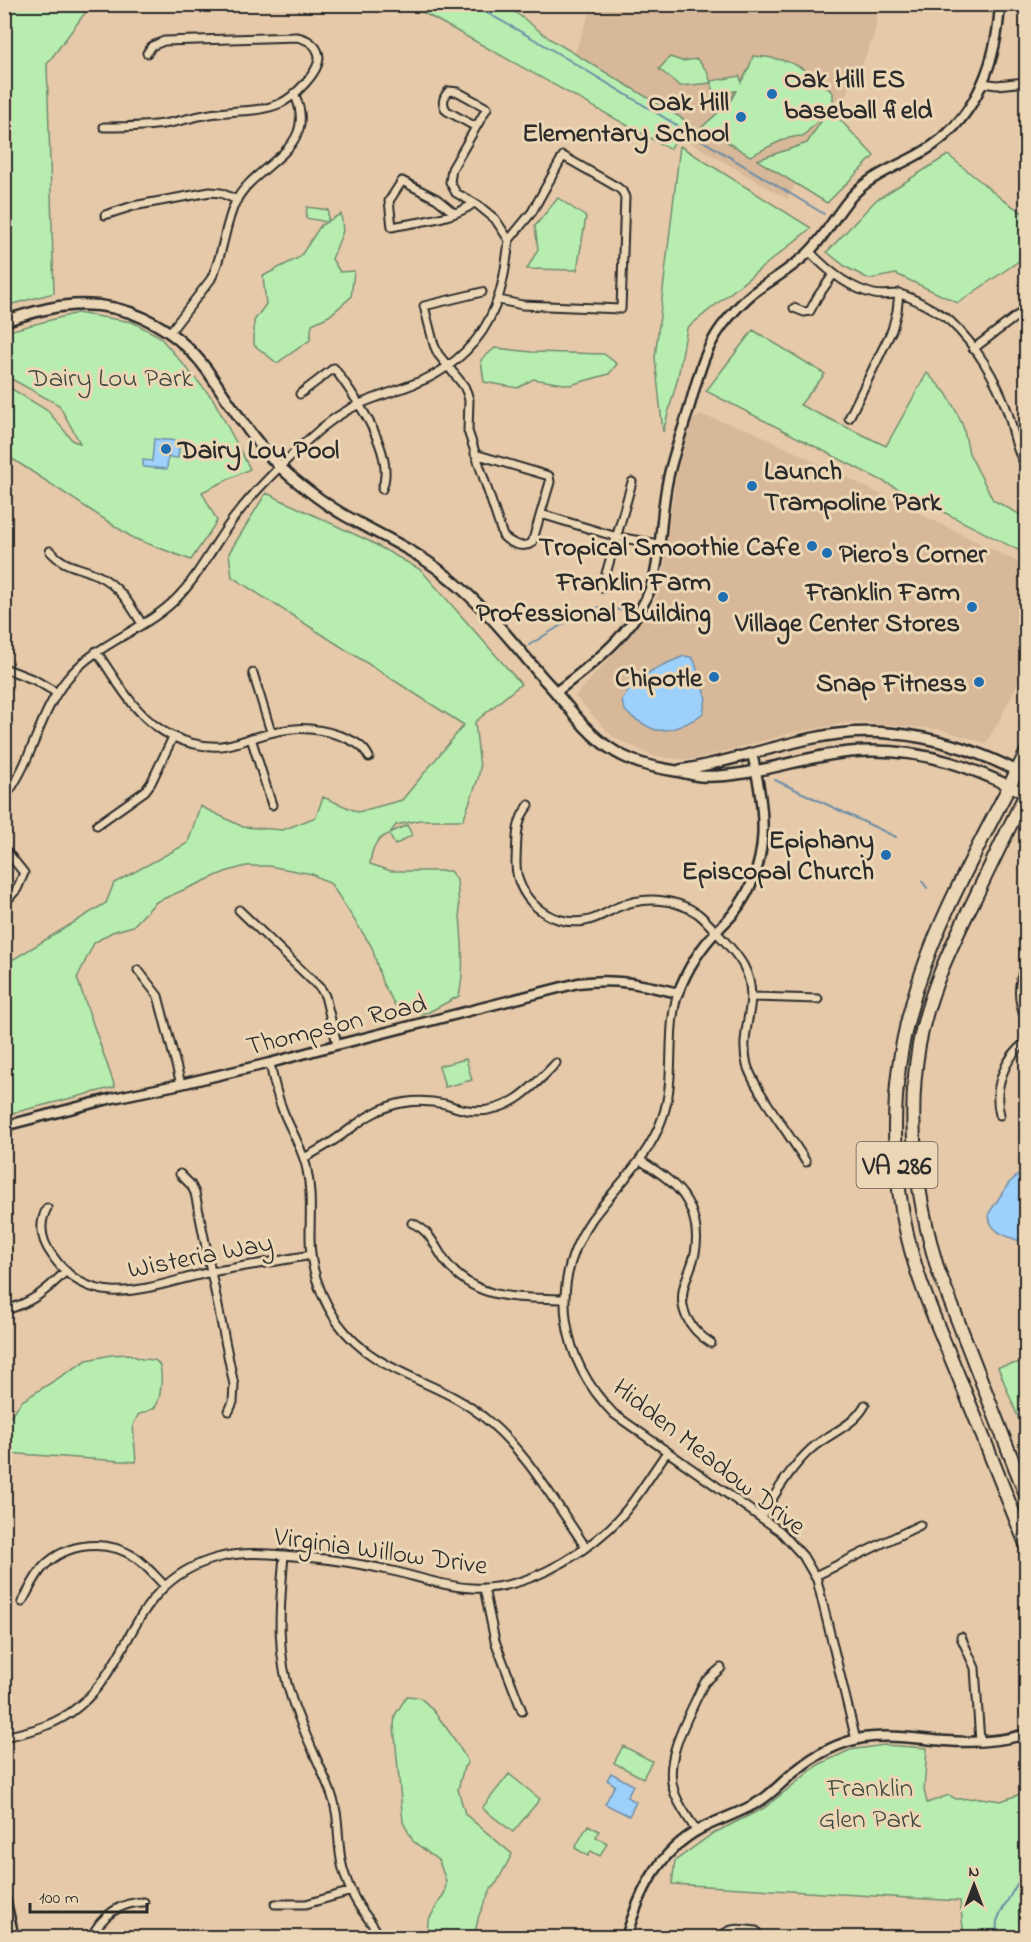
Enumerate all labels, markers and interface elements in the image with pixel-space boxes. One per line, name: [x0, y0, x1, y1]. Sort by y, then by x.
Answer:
place label: Oak Hill ES baseball field: [784, 61, 933, 131]
place label: Oak Hill Elementary School: [522, 84, 729, 154]
marker: Oak Hill ES baseball field: [765, 87, 779, 101]
marker: Oak Hill Elementary School: [734, 110, 748, 124]
park label: Dairy Lou Park: [28, 360, 193, 399]
place label: Dairy Lou Pool: [176, 432, 339, 471]
marker: Dairy Lou Pool: [159, 442, 173, 456]
place label: Launch Trampoline Park: [764, 453, 943, 523]
marker: Launch Trampoline Park: [745, 479, 759, 493]
place label: Tropical Smoothie Cafe: [539, 529, 801, 568]
place label: Piero's Corner: [839, 536, 987, 575]
marker: Tropical Smoothie Cafe: [805, 539, 819, 553]
marker: Piero's Corner: [820, 546, 834, 560]
place label: Franklin Farm Professional Building: [476, 564, 711, 635]
place label: Franklin Farm Village Center Stores: [734, 574, 960, 645]
marker: Franklin Farm Professional Building: [716, 590, 730, 604]
marker: Franklin Farm Village Center Stores: [965, 600, 979, 614]
place label: Chipotle: [615, 660, 703, 699]
place label: Snap Fitness: [816, 665, 967, 704]
marker: Chipotle: [707, 670, 721, 684]
marker: Snap Fitness: [972, 675, 986, 689]
place label: Epiphany Episcopal Church: [682, 822, 874, 892]
marker: Epiphany Episcopal Church: [879, 848, 893, 862]
street label: Thompson Road: [242, 985, 431, 1068]
road number: VA 286: [856, 1142, 938, 1188]
street label: Wisteria Way: [125, 1224, 276, 1291]
street label: Hidden Meadow Drive: [603, 1370, 814, 1547]
street label: Virginia Willow Drive: [271, 1518, 491, 1587]
park label: Franklin Glen Park: [819, 1770, 921, 1840]
north arrow: [944, 1855, 1004, 1915]
text: N: [969, 1860, 980, 1884]
scale bar: [30, 1876, 147, 1914]
text: 100 m: [39, 1886, 79, 1912]

